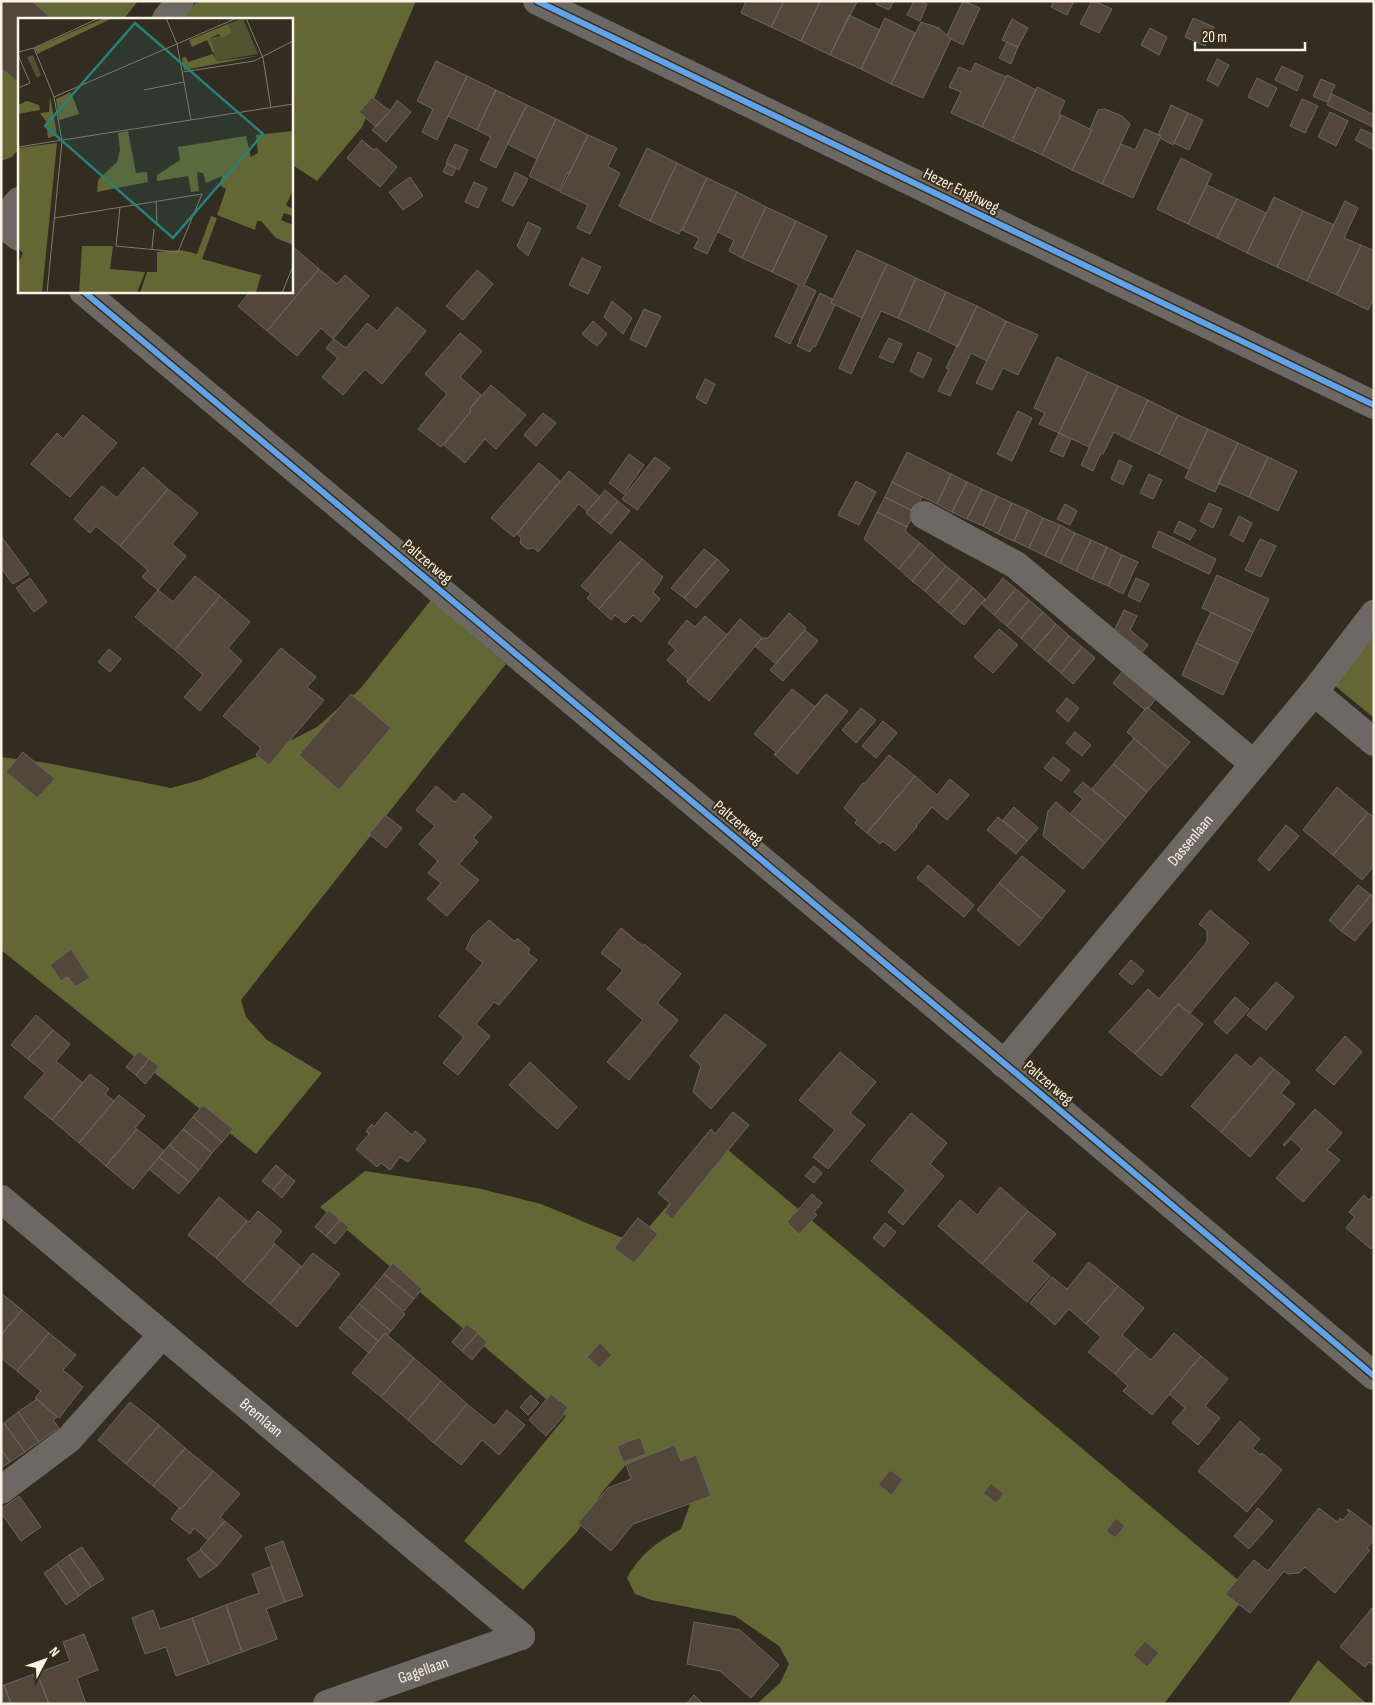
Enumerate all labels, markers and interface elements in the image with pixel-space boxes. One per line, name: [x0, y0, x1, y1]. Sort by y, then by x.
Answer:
inset map: [18, 18, 292, 292]
scale bar: [1195, 20, 1305, 52]
text: 20 m: [1202, 28, 1227, 47]
street label: Hezer Enghweg: [920, 164, 1002, 218]
street label: Paltzerweg: [398, 536, 456, 588]
street label: Paltzerweg: [709, 797, 767, 849]
street label: Dassenlaan: [1164, 811, 1217, 870]
street label: Paltzerweg: [1019, 1057, 1077, 1109]
street label: Bremlaan: [236, 1394, 287, 1441]
north arrow: [20, 1635, 70, 1685]
text: N: [46, 1643, 63, 1660]
street label: Gagellaan: [396, 1653, 451, 1688]

